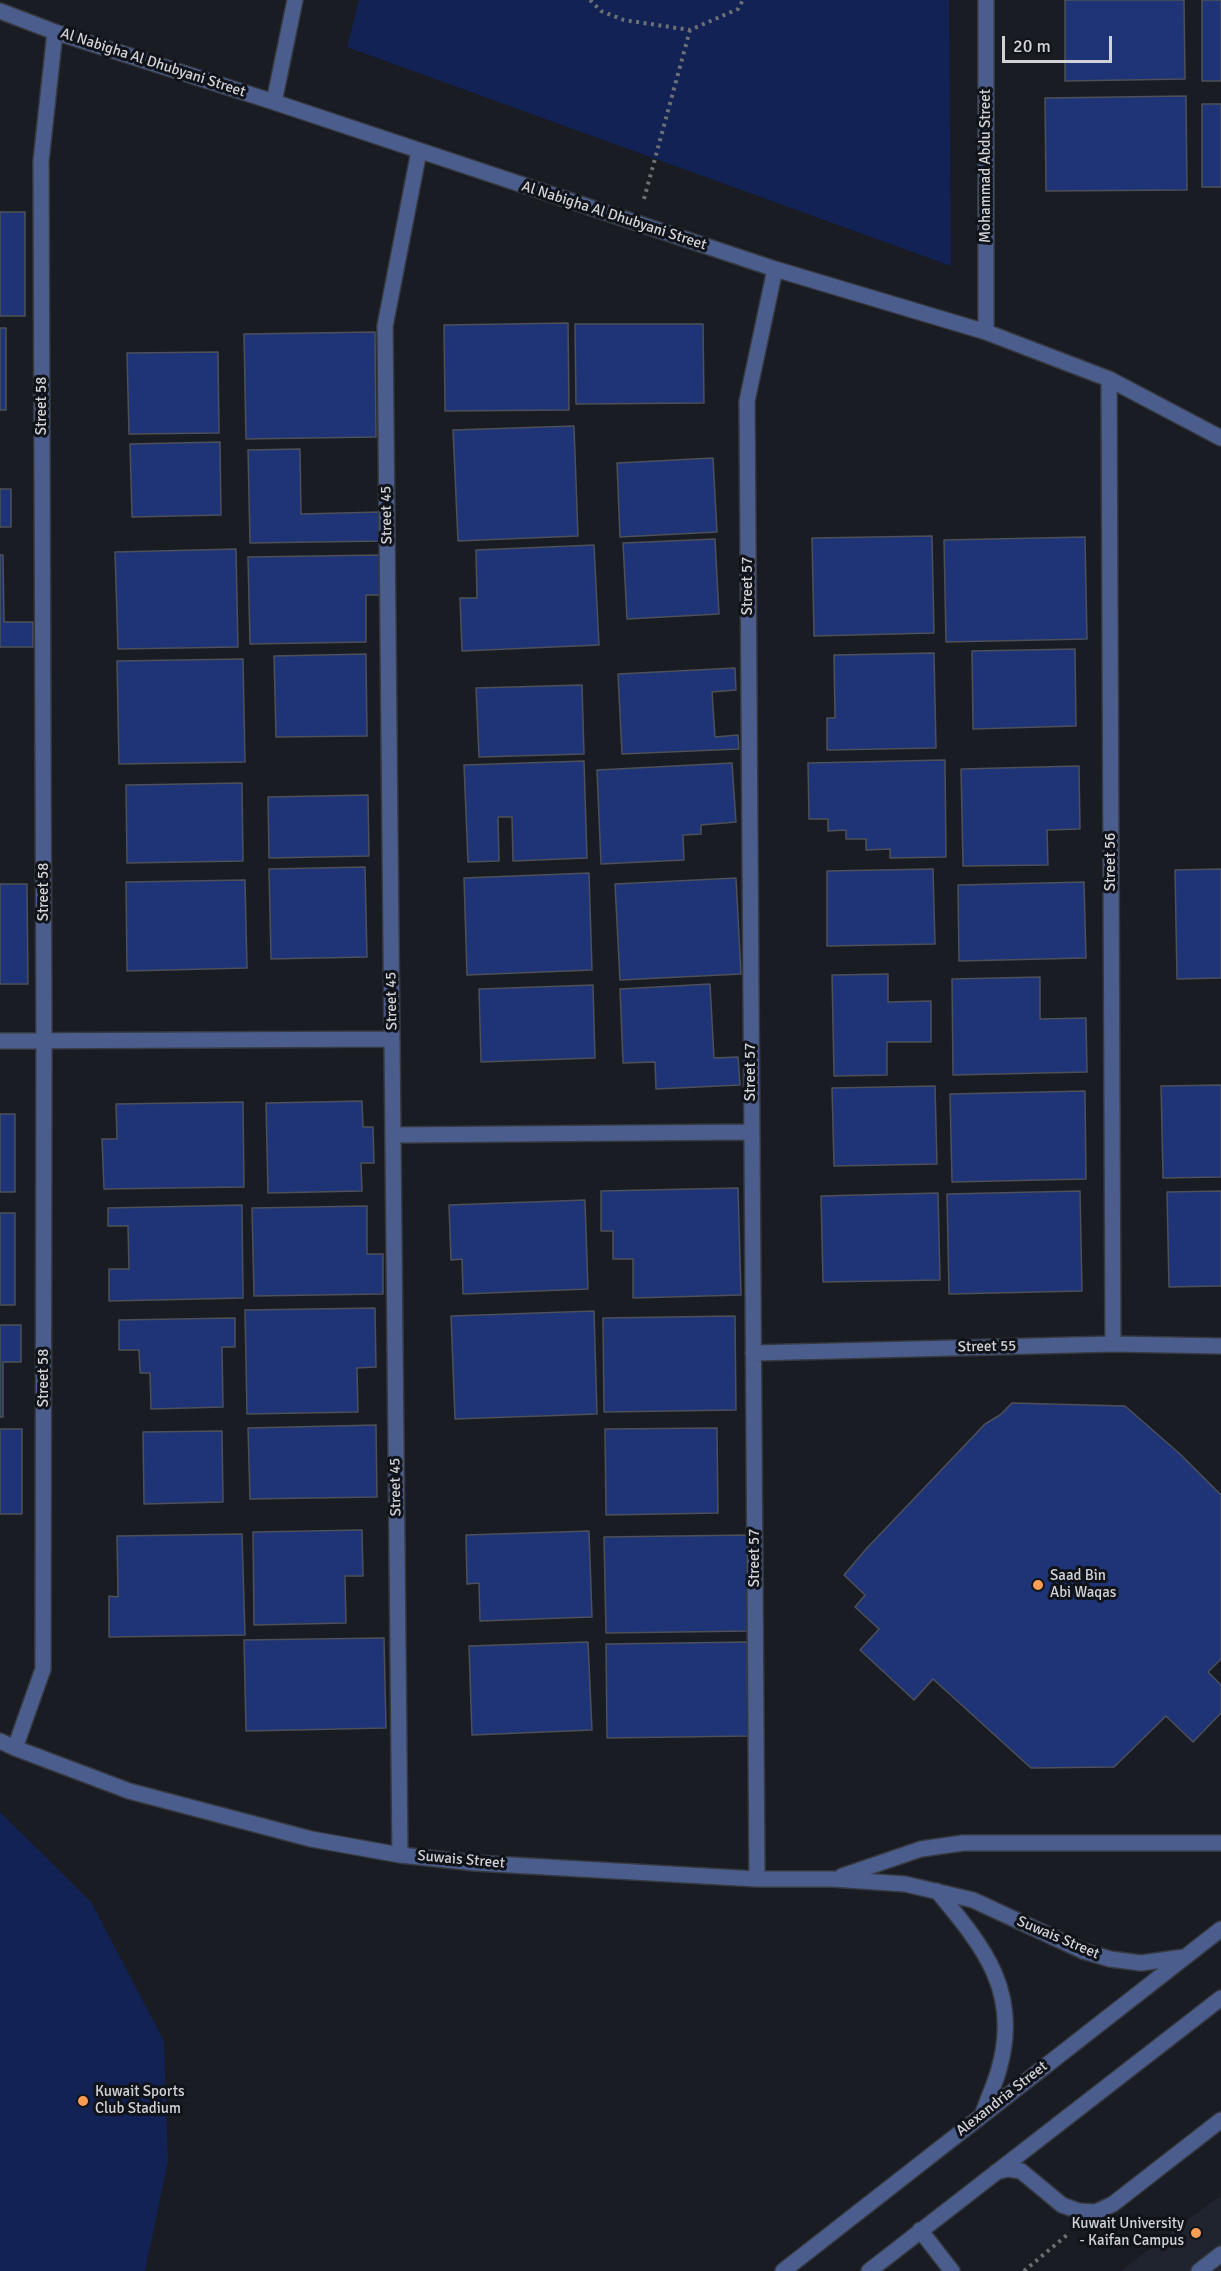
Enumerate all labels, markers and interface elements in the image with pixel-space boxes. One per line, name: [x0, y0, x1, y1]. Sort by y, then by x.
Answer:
scale bar: [1005, 24, 1114, 62]
street label: Al Nabigha Al Dhubyani Street: [58, 25, 248, 101]
text: 20 m: [1013, 35, 1051, 57]
street label: Mohammad Abdu Street: [977, 89, 995, 243]
street label: Al Nabigha Al Dhubyani Street: [519, 178, 709, 254]
street label: Street 58: [33, 377, 51, 435]
street label: Street 45: [377, 486, 397, 544]
street label: Street 57: [739, 557, 757, 615]
street label: Street 56: [1102, 833, 1120, 891]
street label: Street 58: [35, 863, 53, 921]
street label: Street 45: [382, 972, 402, 1030]
street label: Street 57: [742, 1043, 760, 1101]
street label: Street 55: [958, 1337, 1016, 1357]
street label: Street 58: [35, 1349, 53, 1407]
street label: Street 45: [386, 1458, 406, 1516]
street label: Street 57: [746, 1529, 764, 1587]
place label: Saad Bin Abi Waqas: [1050, 1567, 1116, 1602]
marker: Saad Bin Abi Waqas: [1031, 1578, 1045, 1592]
street label: Suwais Street: [416, 1847, 506, 1873]
street label: Suwais Street: [1014, 1913, 1102, 1963]
street label: Alexandria Street: [953, 2058, 1051, 2140]
place label: Kuwait Sports Club Stadium: [95, 2083, 184, 2118]
marker: Kuwait Sports Club Stadium: [76, 2094, 90, 2108]
place label: Kuwait University - Kaifan Campus: [1072, 2215, 1184, 2250]
marker: Kuwait University - Kaifan Campus: [1189, 2226, 1203, 2240]

